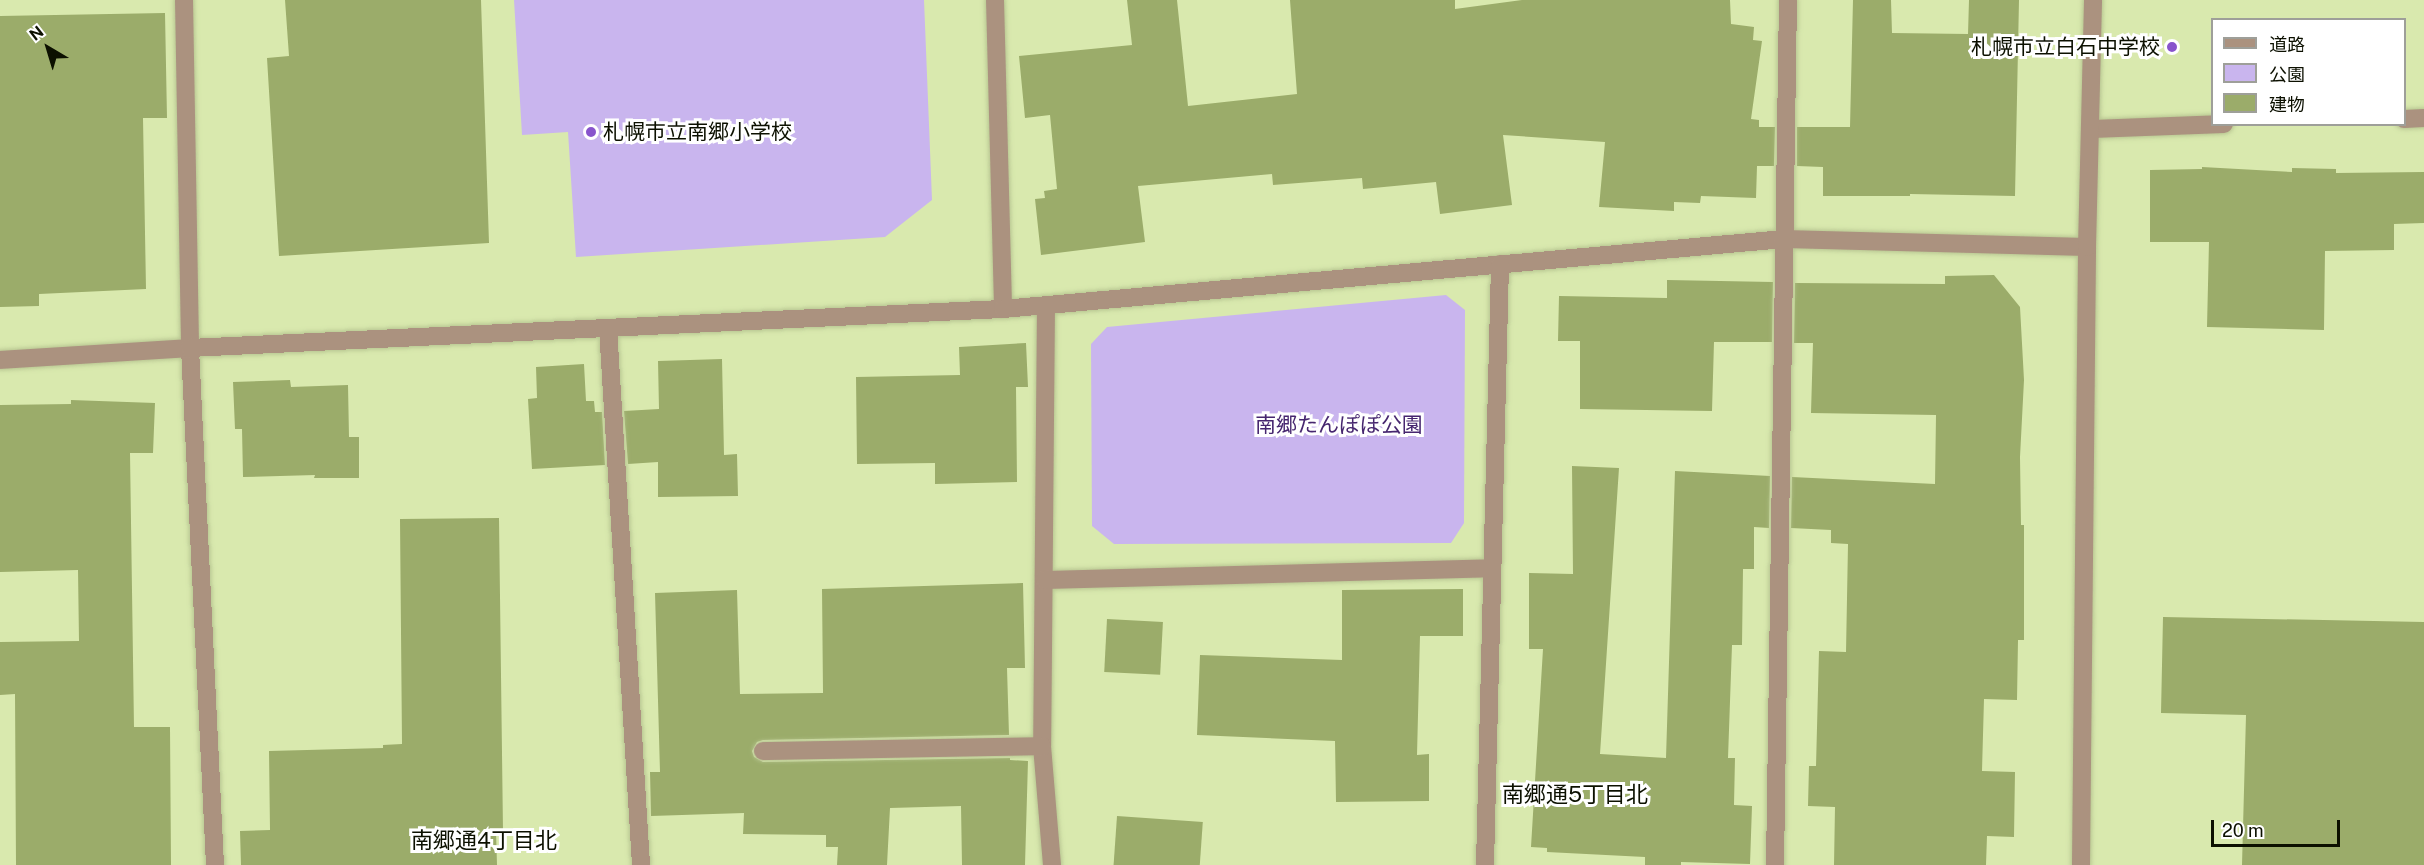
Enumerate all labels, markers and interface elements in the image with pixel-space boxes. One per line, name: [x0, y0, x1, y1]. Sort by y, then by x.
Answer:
north arrow: [18, 18, 78, 78]
legend: [2211, 18, 2406, 126]
text: N: [26, 22, 47, 45]
place label: 札幌市立白石中学校: [1971, 34, 2160, 60]
text: 道路: [2269, 34, 2305, 55]
marker: 札幌市立白石中学校: [2165, 40, 2179, 54]
text: 公園: [2269, 64, 2305, 85]
text: 建物: [2269, 94, 2305, 115]
place label: 札幌市立南郷小学校: [603, 119, 792, 145]
marker: 札幌市立南郷小学校: [584, 125, 598, 139]
park label: 南郷たんぽぽ公園: [1255, 412, 1423, 438]
district label: 南郷通5丁目北: [1502, 782, 1648, 808]
scale bar: [2214, 808, 2343, 846]
text: 20 m: [2222, 820, 2264, 841]
district label: 南郷通4丁目北: [411, 828, 557, 854]

